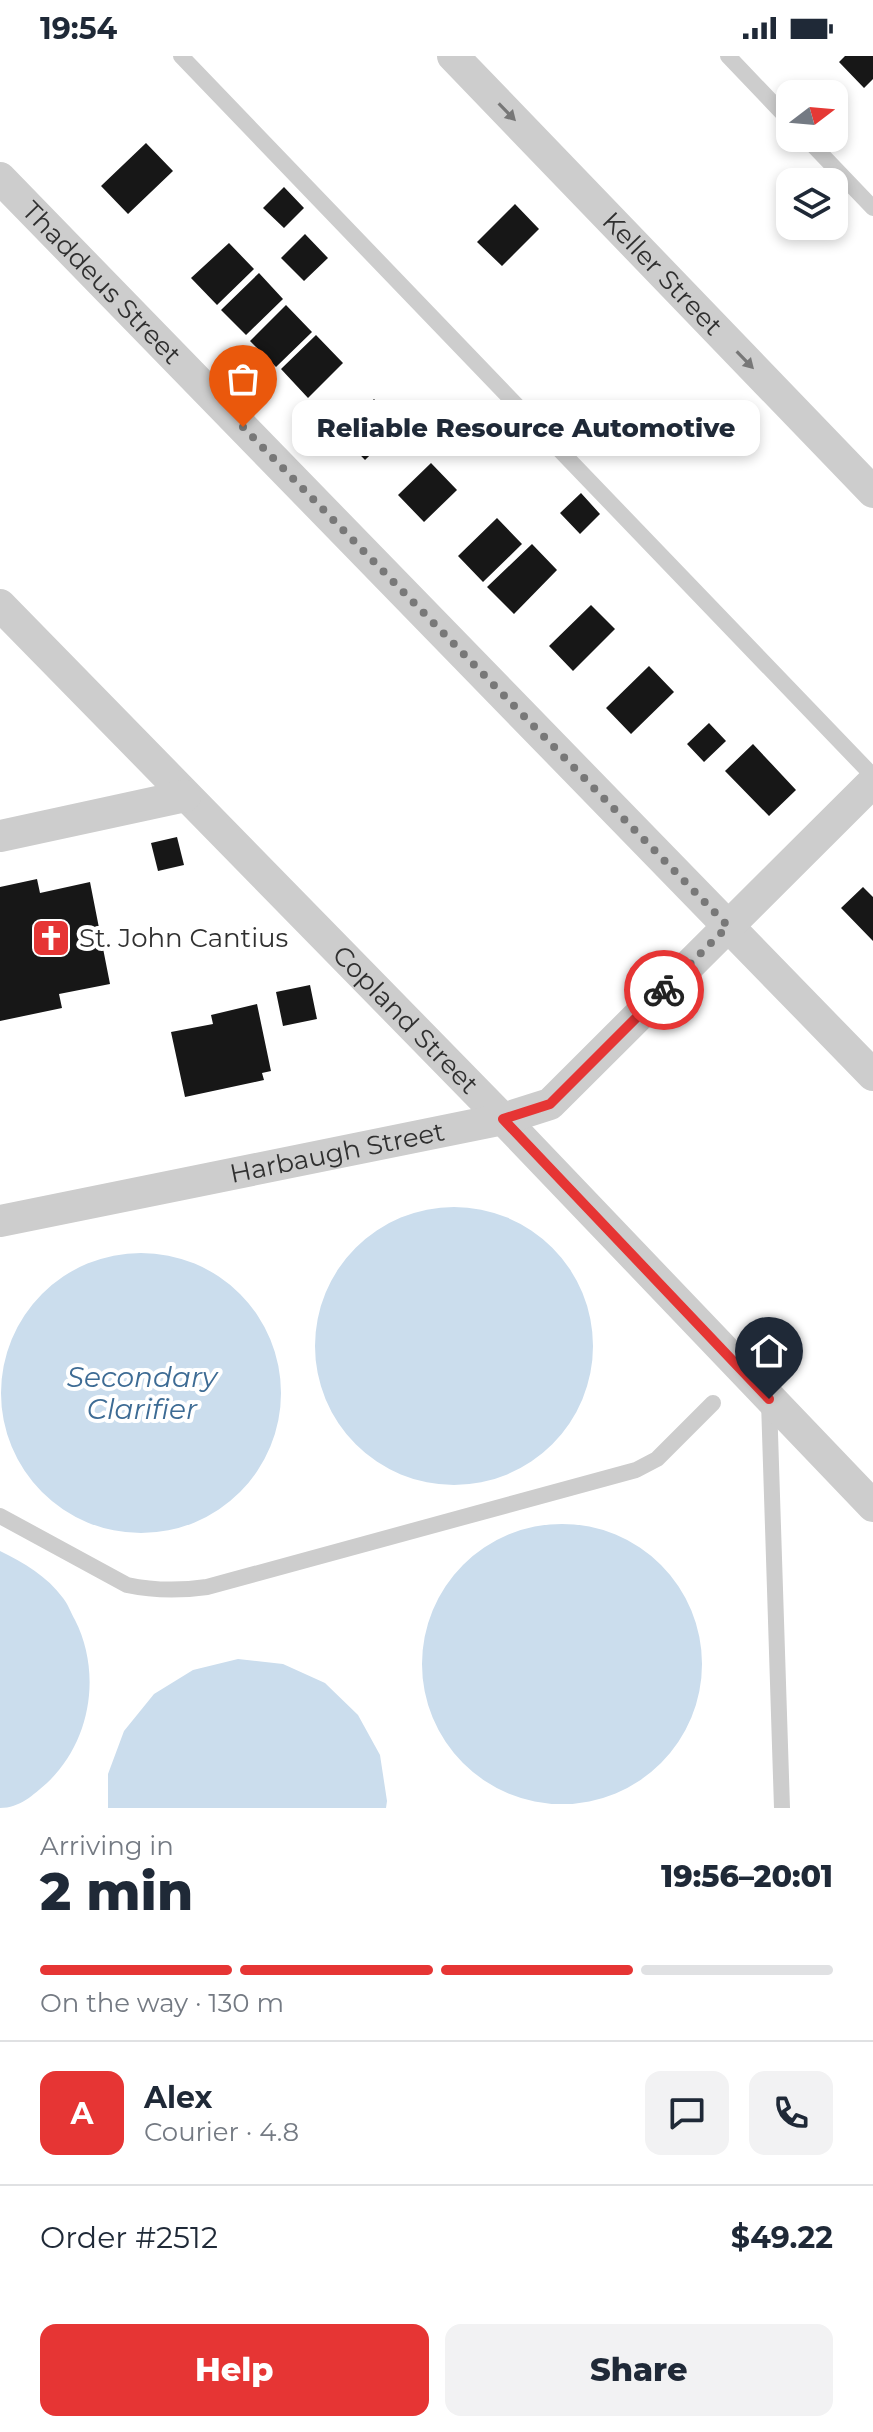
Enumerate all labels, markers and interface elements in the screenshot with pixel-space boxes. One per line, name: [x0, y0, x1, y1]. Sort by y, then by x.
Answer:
text: 19:54: [40, 10, 117, 47]
north arrow: [776, 80, 848, 152]
map controls: [776, 80, 848, 240]
one-way arrow: [497, 102, 515, 121]
button: layers: [776, 168, 848, 240]
street label: Thaddeus Street: [16, 195, 188, 371]
street label: Keller Street: [596, 205, 729, 342]
pin: [209, 345, 277, 427]
one-way arrow: [736, 350, 754, 369]
icon: bag: [221, 357, 265, 401]
callout: Reliable Resource Automotive: [291, 399, 759, 455]
text: Reliable Resource Automotive: [316, 412, 736, 444]
church icon: St. John Cantius: [30, 917, 72, 959]
place label: St. John Cantius: [79, 922, 288, 954]
street label: Copland Street: [326, 939, 485, 1100]
courier: [624, 950, 704, 1030]
icon: bike: [642, 968, 686, 1012]
street label: Harbaugh Street: [227, 1115, 447, 1190]
pin: [735, 1317, 803, 1399]
icon: home: [747, 1329, 791, 1373]
water label: Secondary Clarifier: [67, 1360, 219, 1426]
text: Arriving in: [40, 1830, 174, 1862]
text: 19:56–20:01: [661, 1858, 833, 1895]
text: 2 min: [40, 1860, 193, 1923]
text: On the way · 130 m: [40, 1987, 284, 2019]
button: chat: [645, 2071, 729, 2155]
button: phone: [749, 2071, 833, 2155]
text: Alex: [144, 2079, 212, 2116]
text: A: [71, 2095, 93, 2132]
text: Courier · 4.8: [144, 2116, 299, 2148]
text: Order #2512: [40, 2219, 218, 2256]
text: $49.22: [731, 2219, 833, 2256]
button: Help: [40, 2324, 429, 2416]
button: Share: [445, 2324, 833, 2416]

